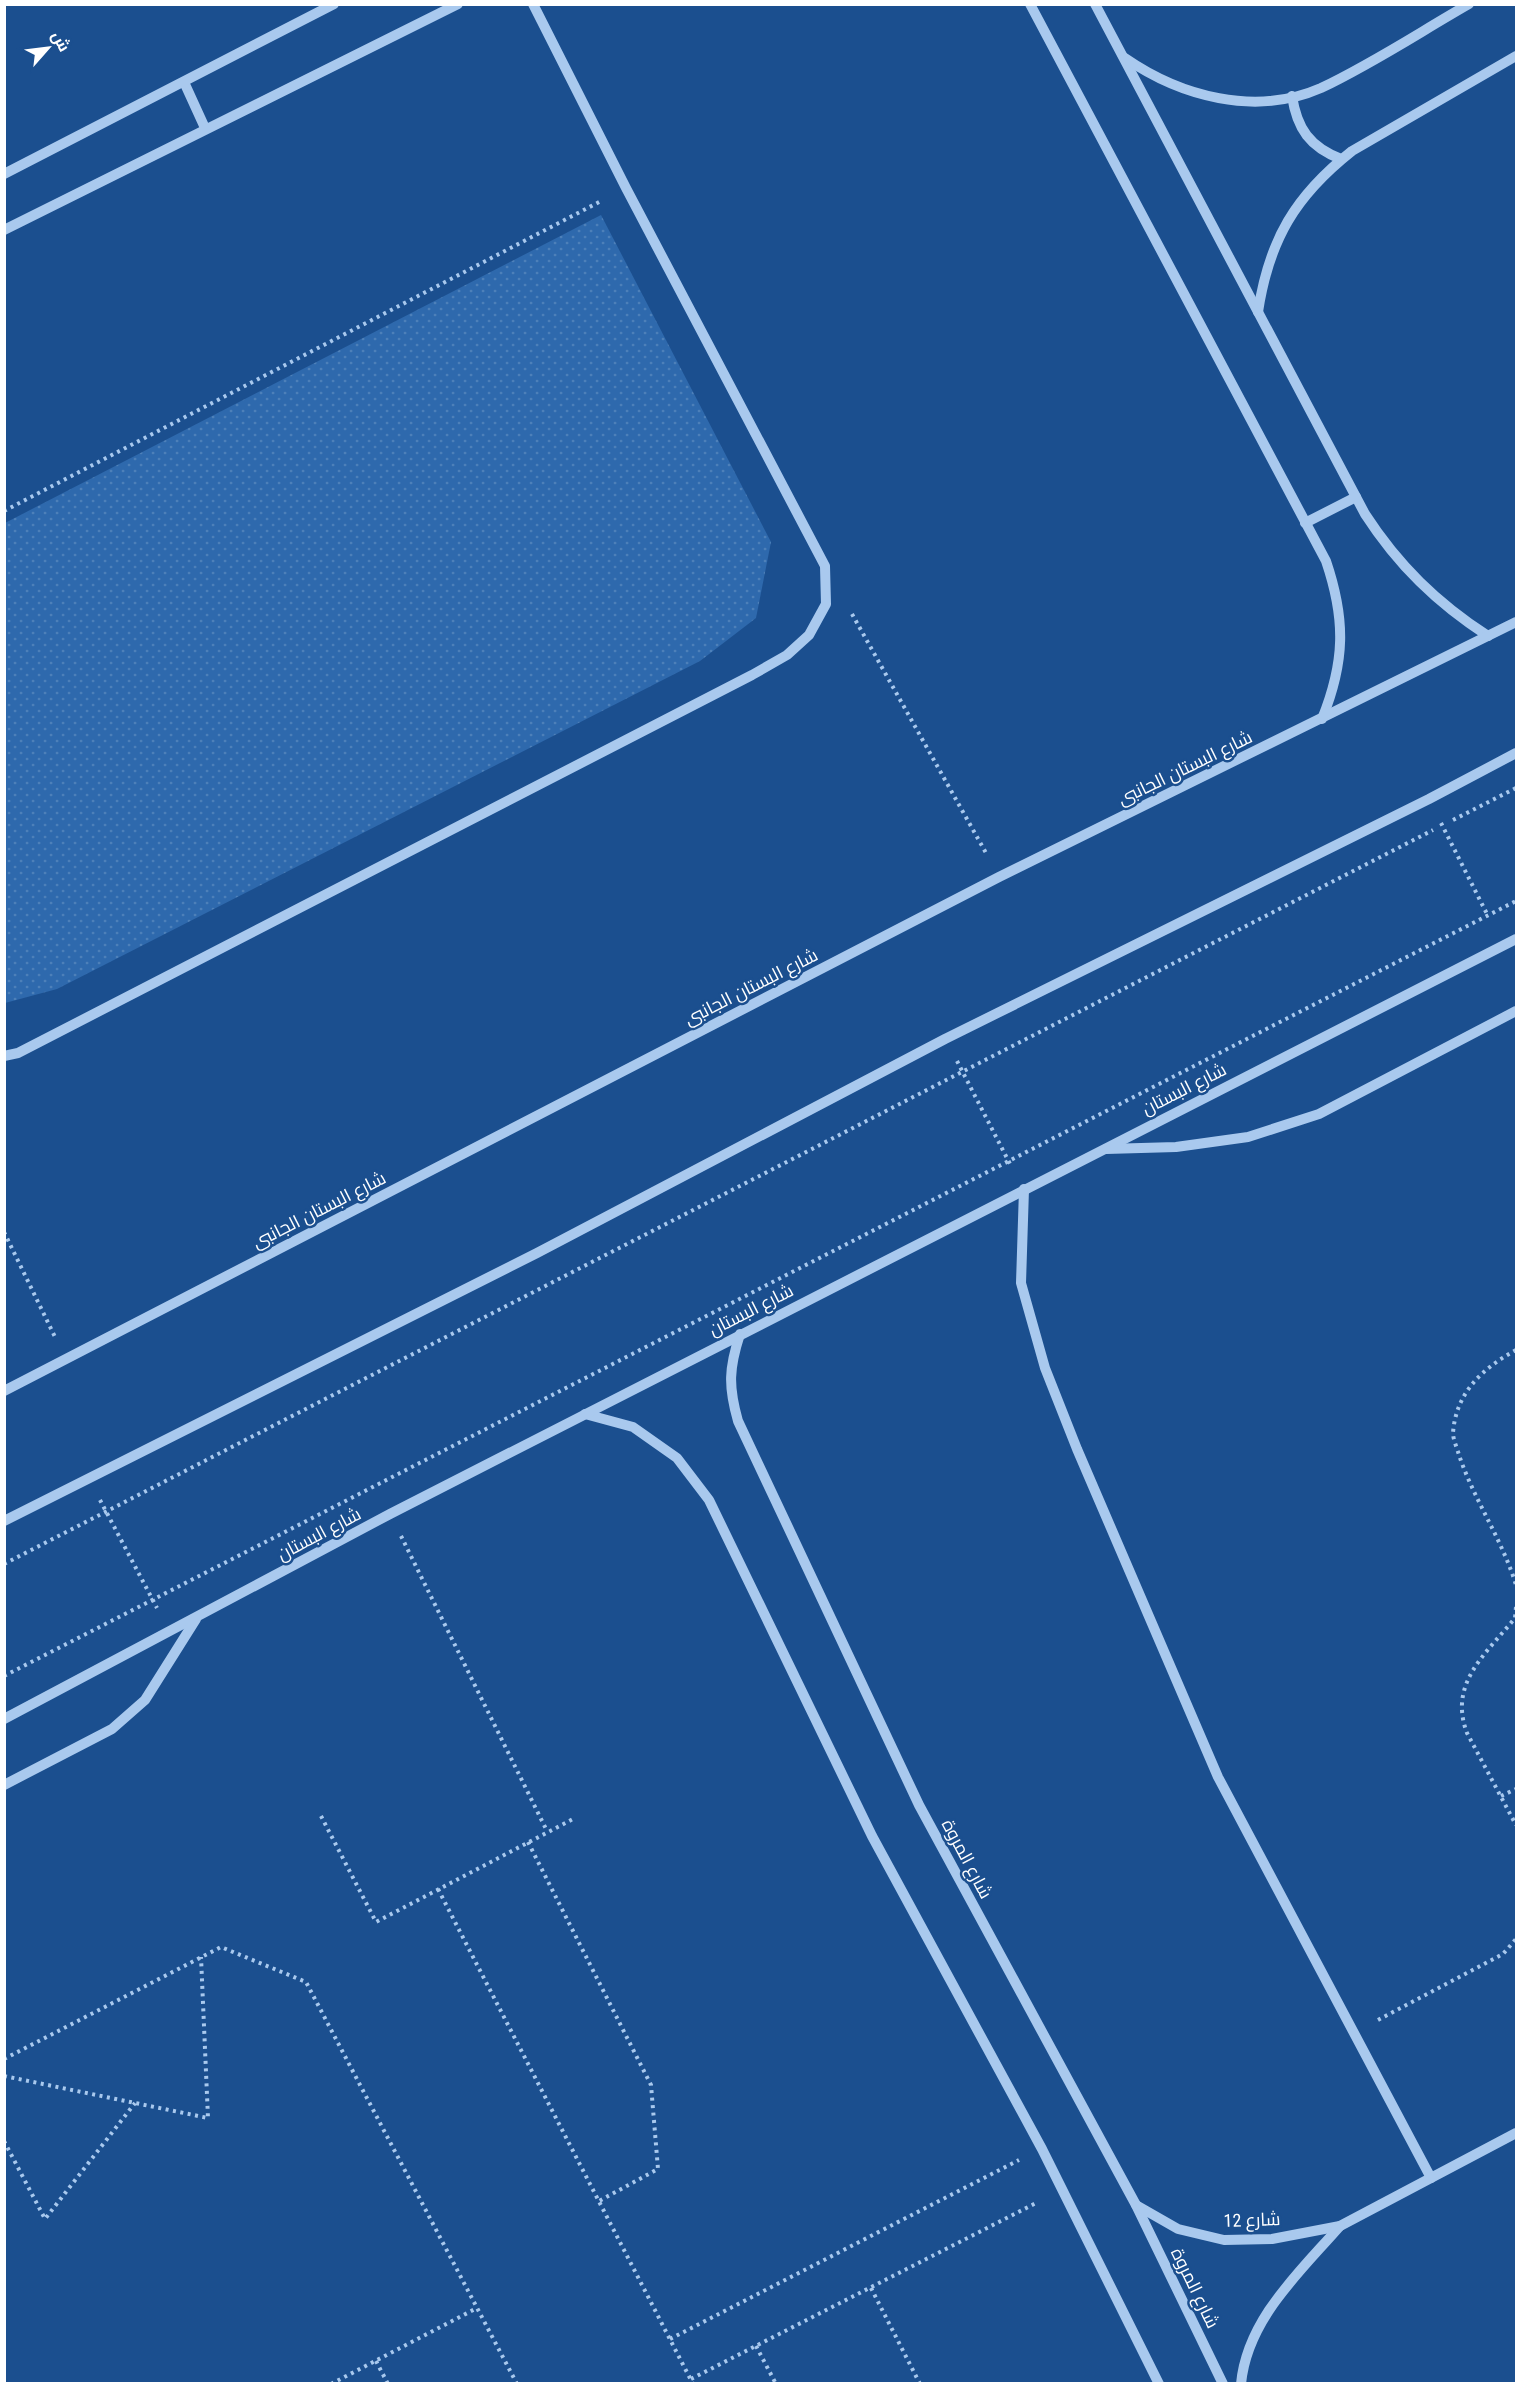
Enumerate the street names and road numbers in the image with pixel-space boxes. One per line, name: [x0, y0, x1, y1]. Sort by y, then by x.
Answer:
street label: شارع البستان الجانبى: [1114, 726, 1256, 811]
street label: شارع البستان الجانبى: [680, 944, 822, 1031]
street label: شارع البستان: [1138, 1058, 1231, 1121]
street label: شارع البستان الجانبى: [248, 1167, 390, 1254]
street label: شارع البستان: [705, 1279, 798, 1342]
street label: شارع البستان: [273, 1503, 365, 1566]
street label: شارع المروة: [936, 1816, 997, 1903]
street label: شارع 12: [1223, 2208, 1281, 2233]
street label: شارع المروة: [1165, 2244, 1224, 2332]

